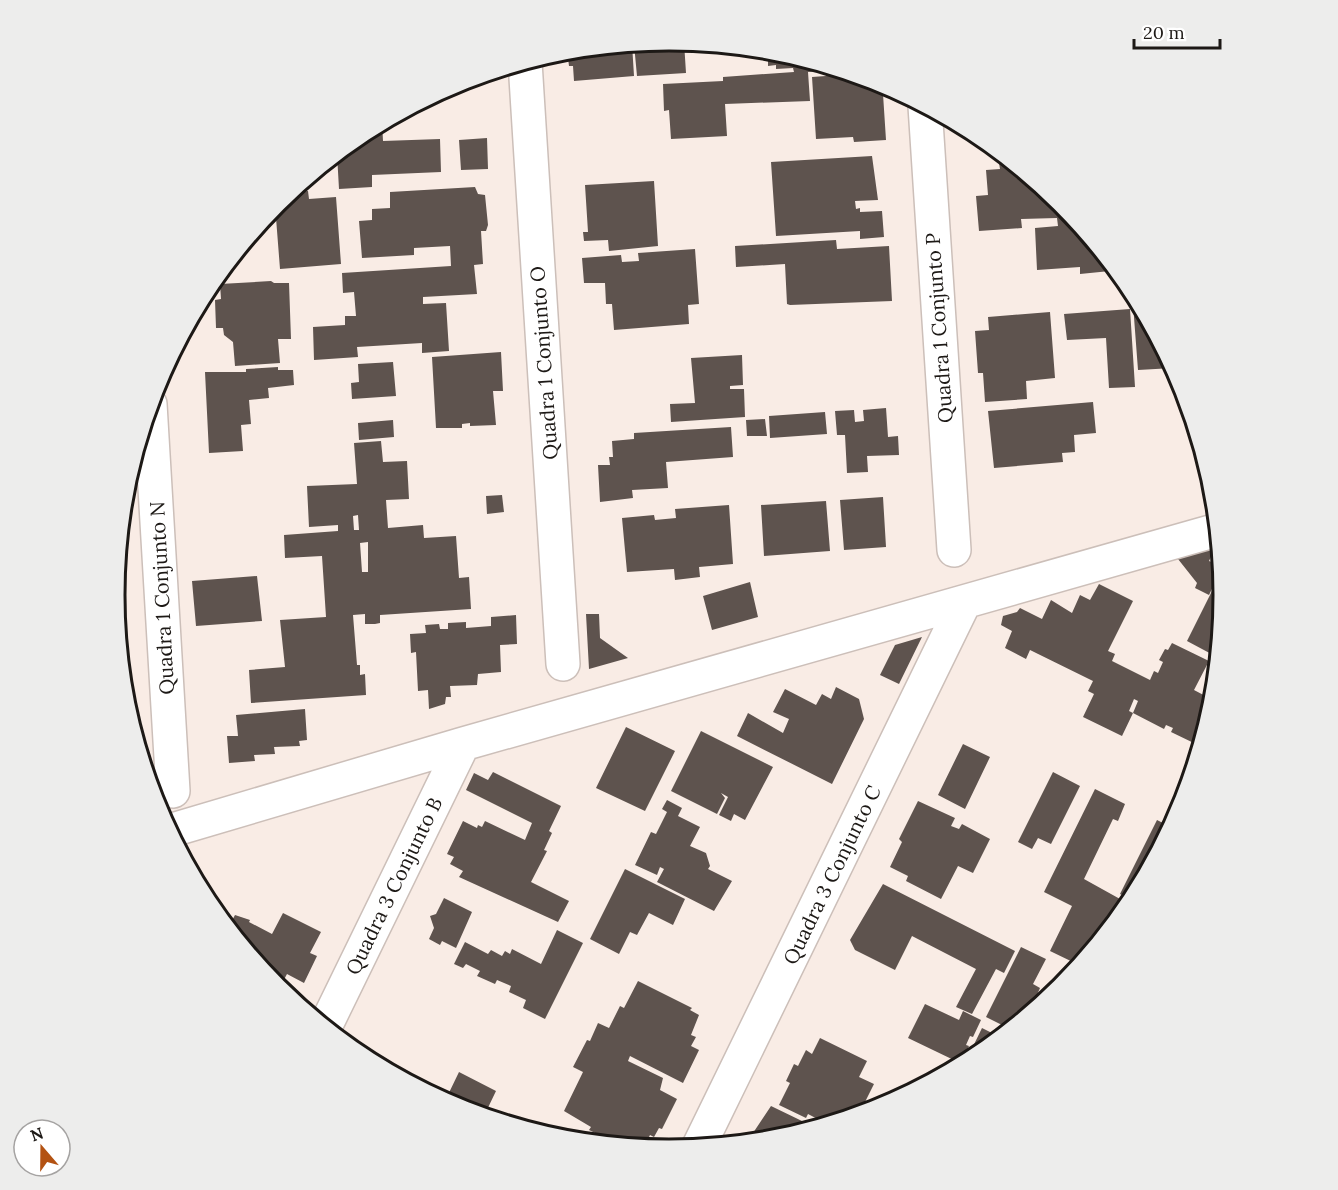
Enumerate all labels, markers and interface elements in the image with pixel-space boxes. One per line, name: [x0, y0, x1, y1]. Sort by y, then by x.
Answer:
scale bar: [1134, 12, 1220, 50]
text: 20 m: [1143, 21, 1185, 44]
street label: Quadra 1 Conjunto P: [919, 232, 958, 424]
street label: Quadra 1 Conjunto O: [524, 265, 563, 461]
street label: Quadra 1 Conjunto N: [144, 501, 179, 695]
street label: Quadra 3 Conjunto C: [777, 781, 886, 968]
street label: Quadra 3 Conjunto B: [340, 793, 447, 979]
north arrow: [12, 1118, 72, 1178]
text: N: [28, 1122, 46, 1145]

